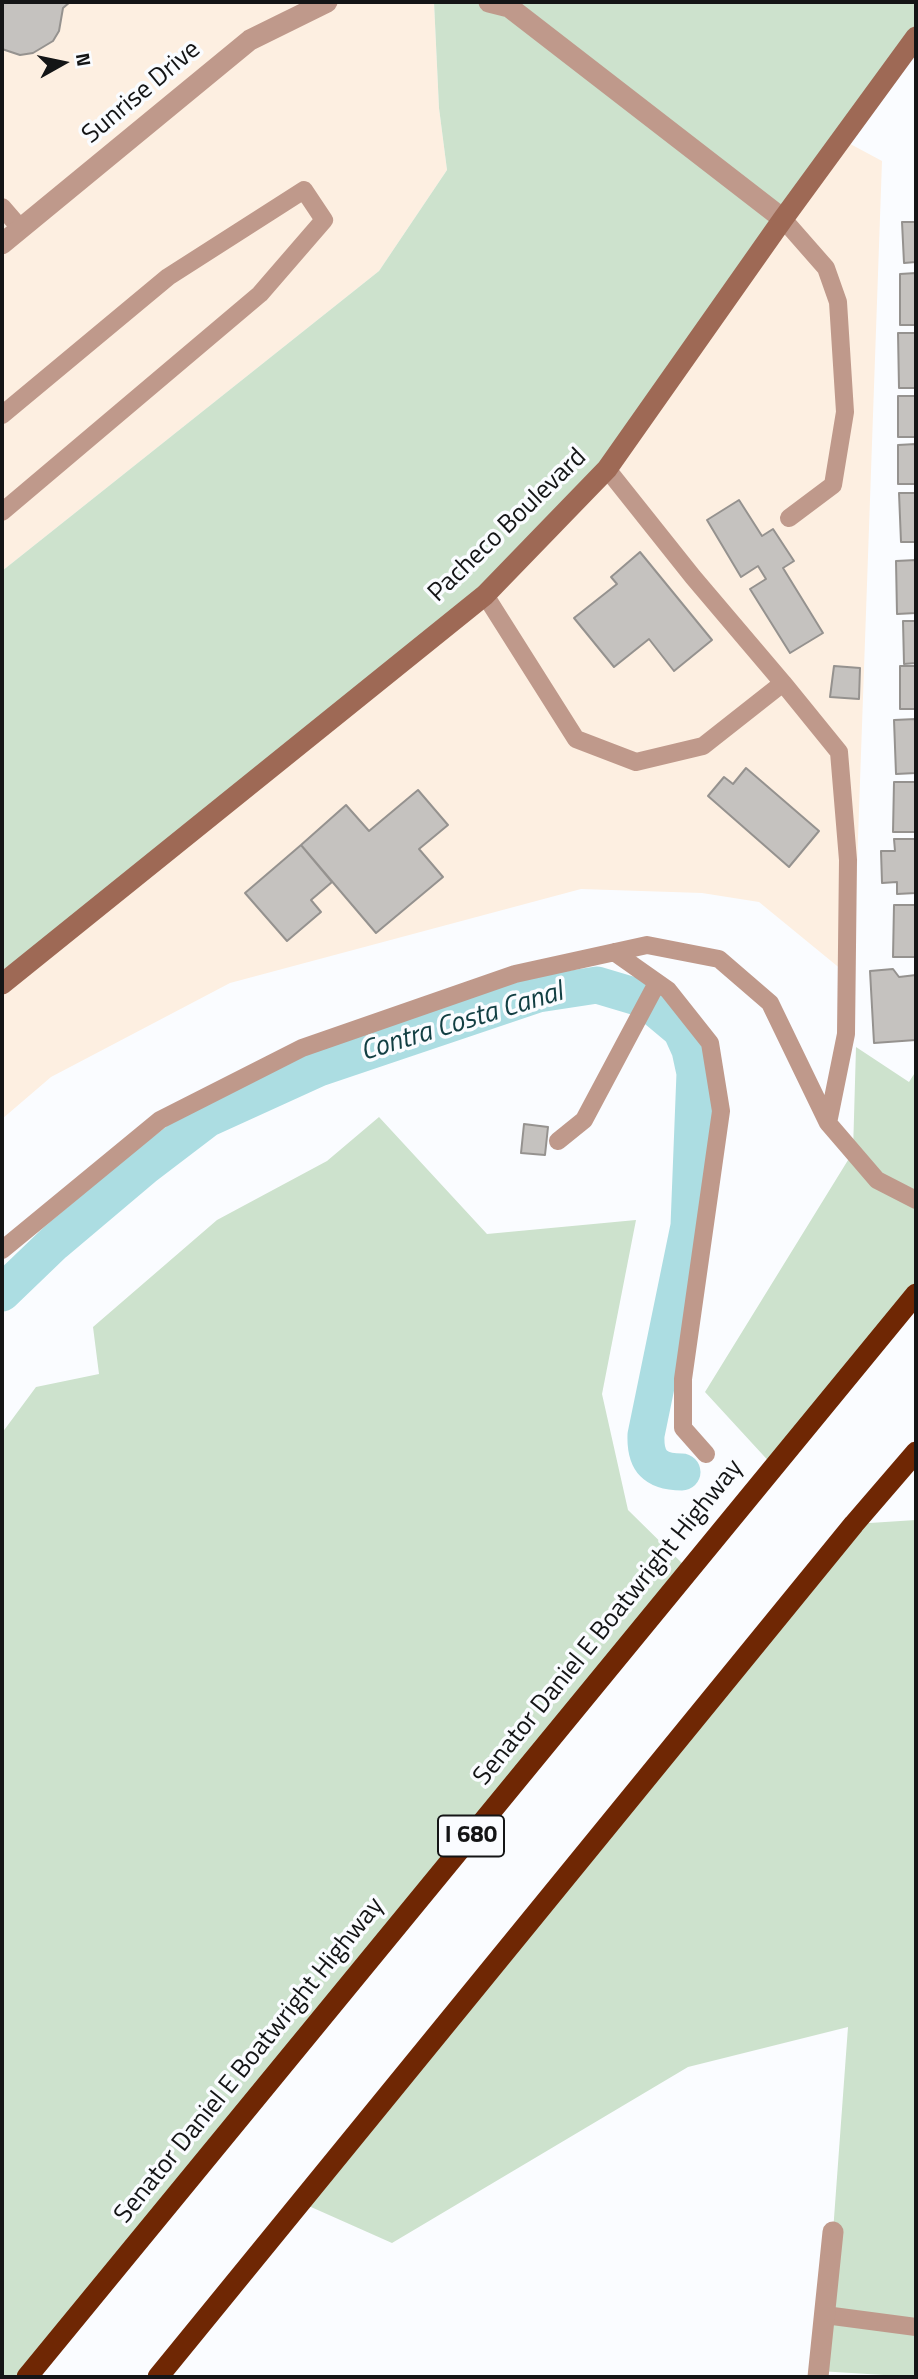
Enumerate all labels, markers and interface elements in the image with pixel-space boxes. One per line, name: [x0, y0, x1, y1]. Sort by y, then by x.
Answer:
north arrow: [28, 28, 98, 98]
street label: Sunrise Drive: [77, 35, 207, 151]
text: N: [69, 51, 100, 68]
street label: Pacheco Boulevard: [423, 443, 593, 609]
water label: Contra Costa Canal: [357, 976, 567, 1070]
street label: Senator Daniel E Boatwright Highway: [468, 1454, 750, 1792]
road number: I 680: [438, 1815, 504, 1856]
street label: Senator Daniel E Boatwright Highway: [109, 1892, 391, 2230]

